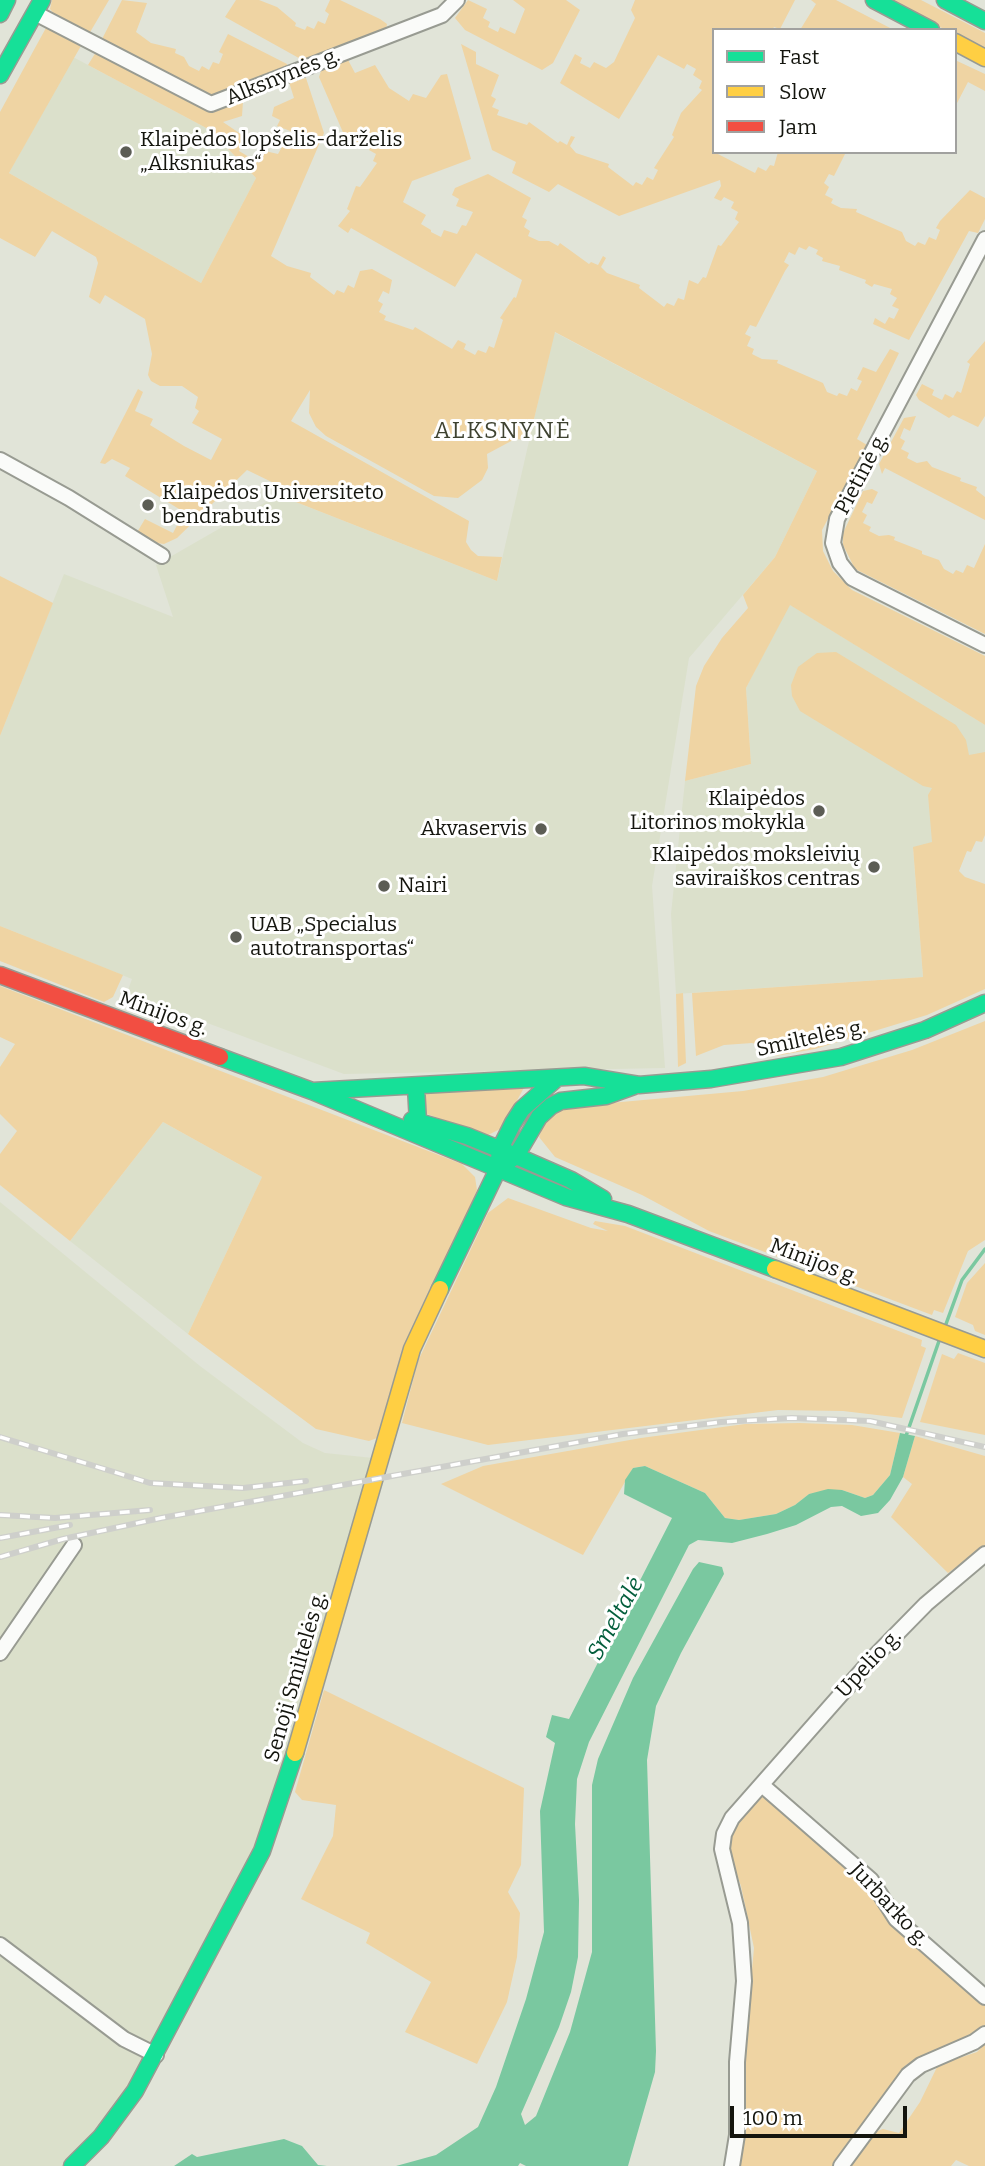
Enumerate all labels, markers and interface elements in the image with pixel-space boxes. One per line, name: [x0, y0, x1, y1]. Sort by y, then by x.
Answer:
legend: [712, 28, 957, 154]
street label: Alksnynės g.: [222, 43, 344, 111]
text: Fast: [779, 44, 819, 70]
text: Slow: [779, 79, 826, 105]
text: Jam: [779, 114, 817, 140]
place label: Klaipėdos lopšelis-darželis „Alksniukas“: [140, 127, 402, 177]
marker: Klaipėdos lopšelis-darželis „Alksniukas“: [118, 144, 134, 160]
district label: ALKSNYNĖ: [435, 418, 571, 446]
street label: Pietinė g.: [830, 429, 894, 519]
place label: Klaipėdos Universiteto bendrabutis: [162, 480, 384, 530]
marker: Klaipėdos Universiteto bendrabutis: [140, 497, 156, 513]
place label: Klaipėdos Litorinos mokykla: [630, 786, 805, 836]
marker: Klaipėdos Litorinos mokykla: [811, 803, 827, 819]
place label: Akvaservis: [420, 816, 527, 842]
marker: Akvaservis: [533, 821, 549, 837]
place label: Klaipėdos moksleivių saviraiškos centras: [652, 842, 860, 892]
marker: Klaipėdos moksleivių saviraiškos centras: [866, 859, 882, 875]
place label: Nairi: [398, 873, 447, 899]
marker: Nairi: [376, 878, 392, 894]
place label: UAB „Specialus autotransportas“: [250, 912, 414, 962]
marker: UAB „Specialus autotransportas“: [228, 929, 244, 945]
street label: Minijos g.: [115, 986, 211, 1042]
street label: Smiltelės g.: [754, 1015, 868, 1063]
street label: Minijos g.: [766, 1234, 862, 1290]
water label: Smeltalė: [582, 1573, 650, 1665]
street label: Senoji Smiltelės g.: [260, 1589, 332, 1765]
street label: Upelio g.: [831, 1625, 907, 1703]
street label: Jurbarko g.: [844, 1858, 934, 1952]
scale bar: [733, 2092, 910, 2136]
text: 100 m: [743, 2105, 803, 2131]

